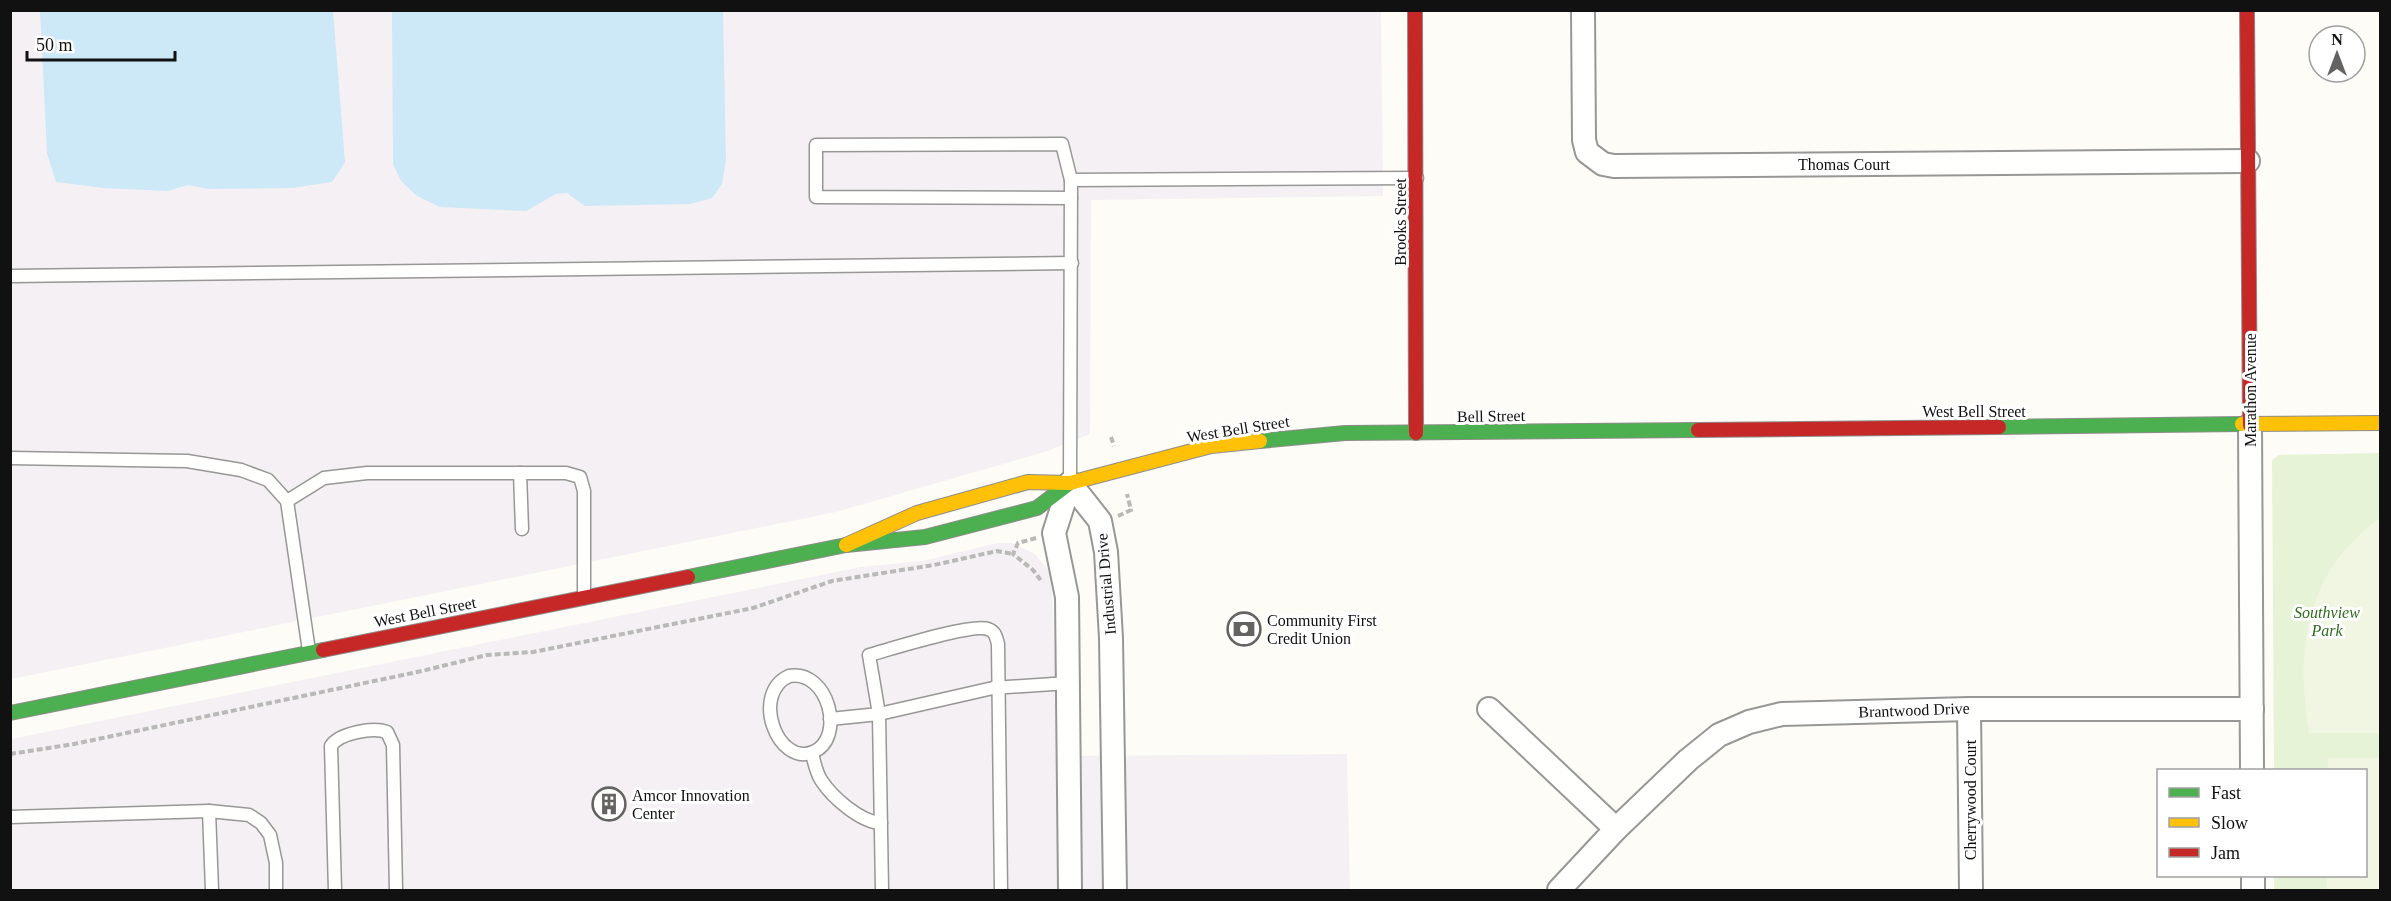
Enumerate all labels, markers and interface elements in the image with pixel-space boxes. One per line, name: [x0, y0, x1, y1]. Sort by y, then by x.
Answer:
scale bar: [27, 24, 176, 62]
north arrow: [2307, 24, 2367, 84]
text: N: [2331, 31, 2343, 48]
text: 50 m: [36, 35, 73, 55]
street label: Thomas Court: [1798, 156, 1891, 173]
street label: Brooks Street: [1392, 178, 1409, 266]
street label: Marathon Avenue: [2242, 333, 2259, 447]
street label: West Bell Street: [1922, 403, 2026, 420]
street label: Bell Street: [1457, 407, 1526, 425]
street label: West Bell Street: [1186, 412, 1291, 445]
street label: Industrial Drive: [1093, 533, 1119, 635]
street label: West Bell Street: [373, 594, 478, 630]
park label: Southview Park: [2294, 604, 2360, 639]
bank icon: Community First Credit Union: [1226, 611, 1262, 647]
place label: Community First Credit Union: [1267, 612, 1377, 647]
street label: Brantwood Drive: [1858, 700, 1970, 720]
street label: Cherrywood Court: [1962, 739, 1980, 860]
legend: [2157, 769, 2367, 877]
text: Fast: [2211, 783, 2241, 803]
building icon: Amcor Innovation Center: [591, 786, 627, 822]
place label: Amcor Innovation Center: [632, 787, 750, 822]
text: Slow: [2211, 813, 2248, 833]
text: Jam: [2211, 843, 2240, 863]

